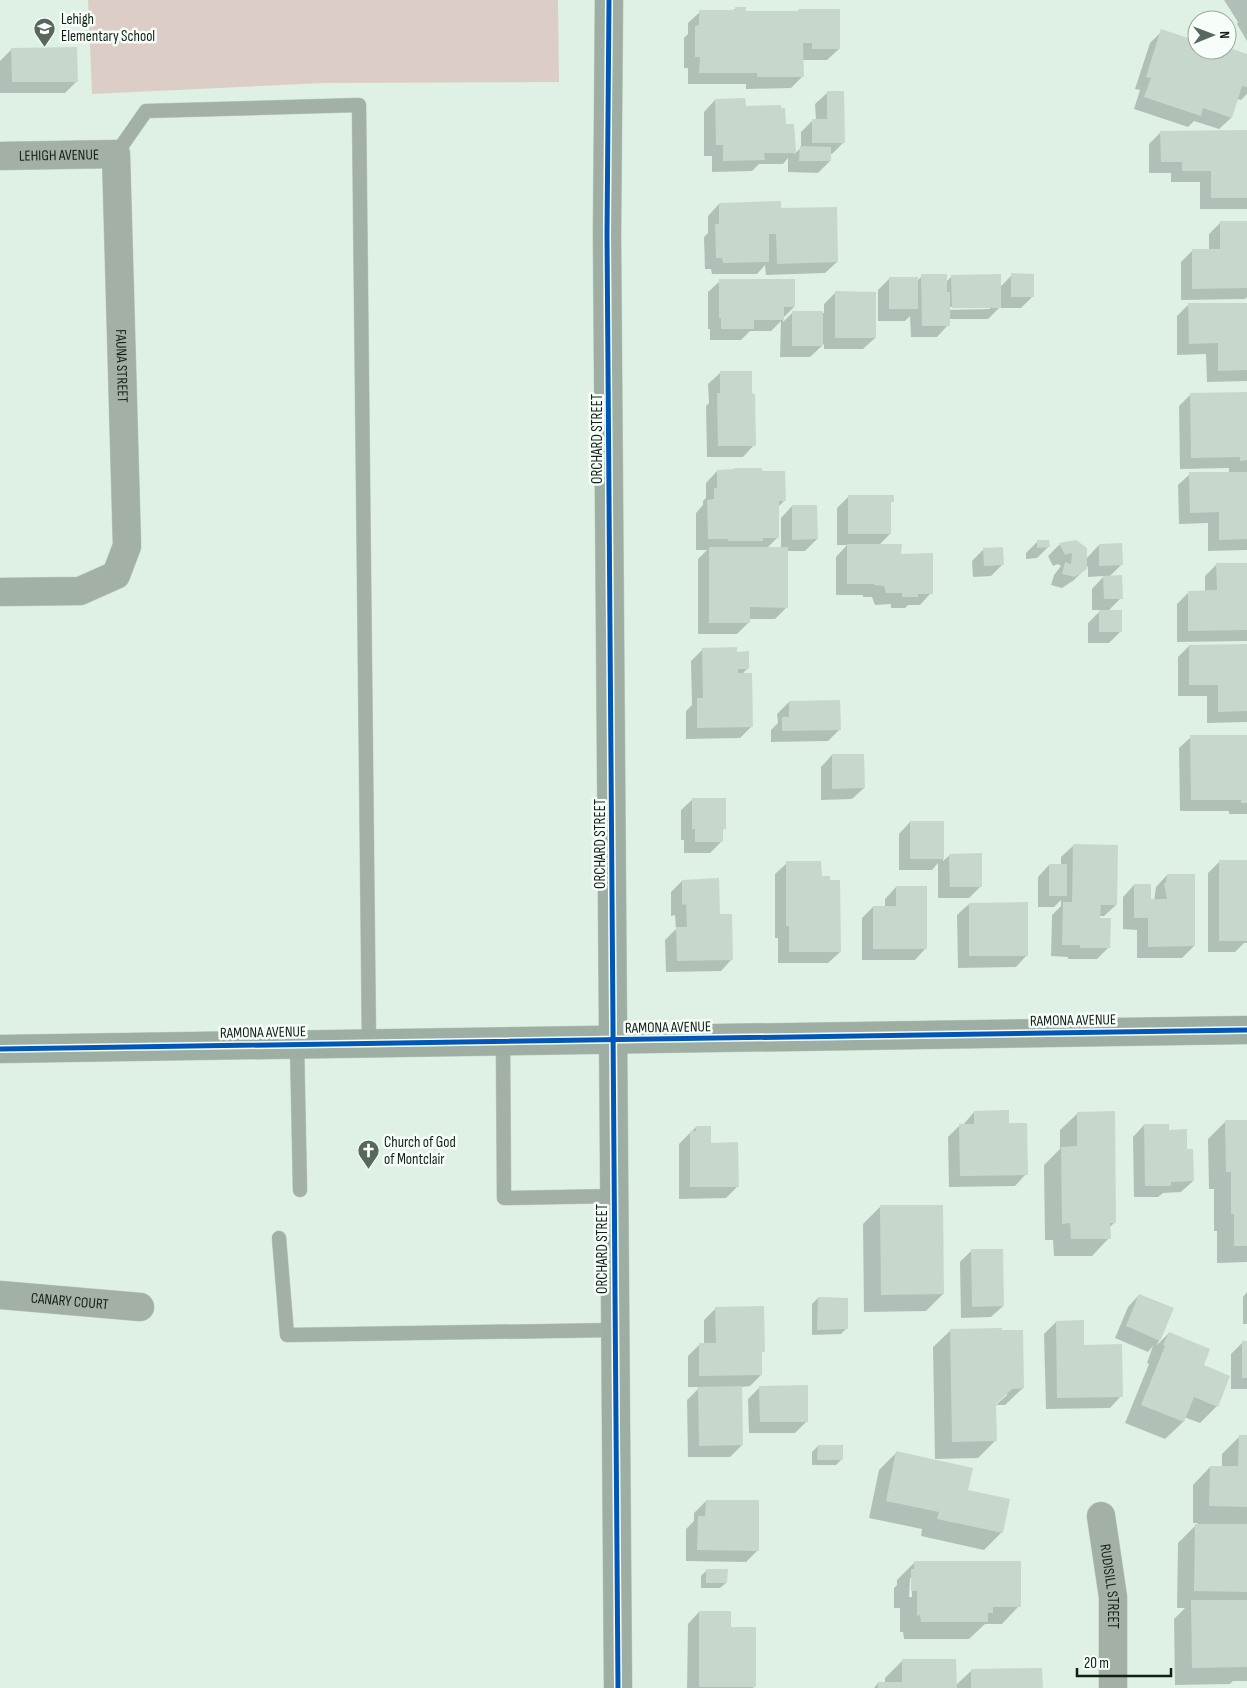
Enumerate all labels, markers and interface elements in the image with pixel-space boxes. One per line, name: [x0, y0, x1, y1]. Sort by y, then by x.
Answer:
place label: Lehigh Elementary School: [61, 10, 155, 46]
north arrow: [1187, 10, 1237, 60]
school or university icon: Lehigh Elementary School: [33, 16, 57, 47]
text: N: [1216, 31, 1233, 39]
street label: LEHIGH AVENUE: [19, 145, 99, 166]
street label: FAUNA STREET: [111, 329, 132, 403]
street label: ORCHARD STREET: [588, 394, 607, 484]
street label: ORCHARD STREET: [591, 799, 610, 889]
street label: RAMONA AVENUE: [1030, 1010, 1116, 1031]
street label: RAMONA AVENUE: [625, 1017, 711, 1038]
street label: RAMONA AVENUE: [220, 1022, 306, 1043]
place label: Church of God of Montclair: [384, 1133, 456, 1169]
church icon: Church of God of Montclair: [356, 1139, 380, 1170]
street label: ORCHARD STREET: [593, 1204, 612, 1294]
street label: CANARY COURT: [30, 1289, 109, 1314]
street label: RUDISILL STREET: [1095, 1543, 1122, 1629]
scale bar: [1077, 1646, 1171, 1678]
text: 20 m: [1084, 1654, 1109, 1673]

